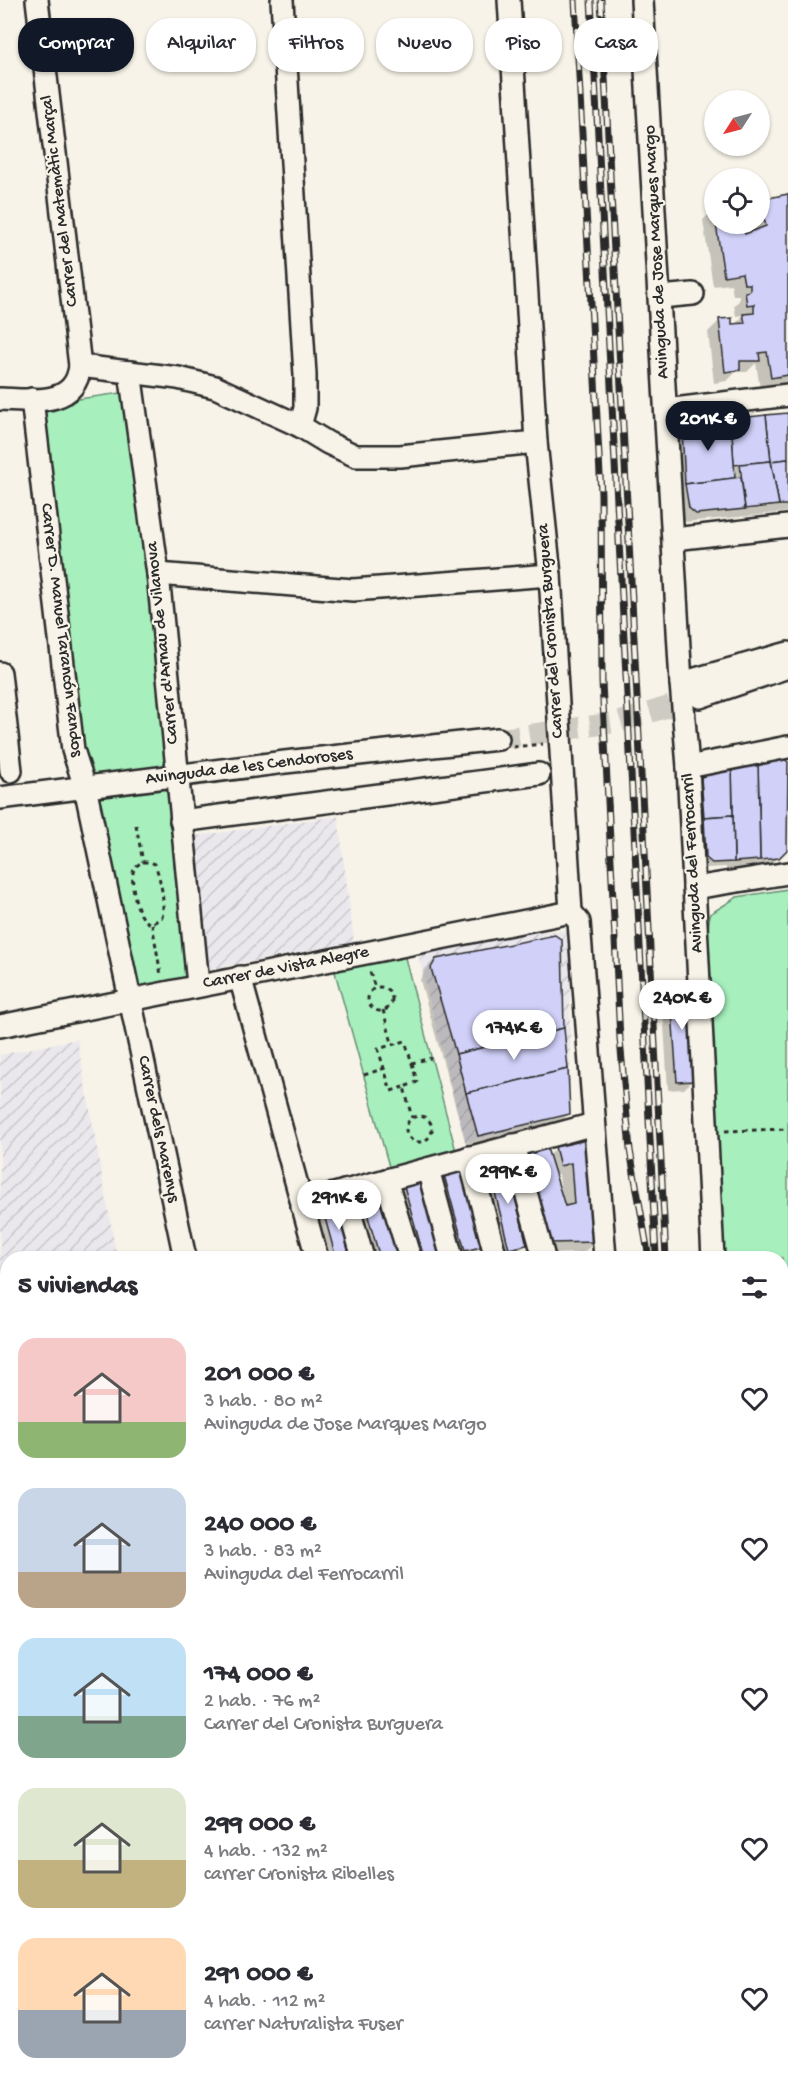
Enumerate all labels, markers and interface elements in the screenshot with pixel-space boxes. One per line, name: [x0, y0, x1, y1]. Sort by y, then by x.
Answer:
chip: Comprar: [18, 18, 134, 72]
chip: Alquilar: [146, 18, 256, 72]
chip: Filtros: [268, 18, 364, 72]
chip: Nuevo: [376, 18, 473, 72]
chip: Piso: [485, 18, 562, 72]
chip: Casa: [574, 18, 658, 72]
north arrow: [704, 90, 770, 156]
map controls: [704, 90, 770, 234]
street label: Carrer del Matemàtic Marçal: [37, 94, 83, 308]
street label: Avinguda de Jose Marques Margo: [640, 124, 674, 380]
button: locate: [704, 168, 770, 234]
pin: 201K €: [659, 401, 757, 452]
text: 201K €: [680, 409, 736, 432]
street label: Carrer D. Manuel Tarancón Fandos: [35, 502, 87, 759]
street label: Carrer del Cronista Burguera: [533, 522, 569, 739]
street label: Carrer d'Arnau de Vilanova: [142, 540, 184, 745]
street label: Avinguda de les Cendoroses: [144, 744, 355, 790]
street label: Avinguda del Ferrocarril: [678, 773, 708, 953]
street label: Carrer de Vista Alegre: [201, 941, 371, 994]
pin: 240K €: [633, 980, 731, 1031]
text: 240K €: [653, 988, 711, 1011]
pin: 174K €: [465, 1010, 563, 1061]
text: 174K €: [486, 1018, 542, 1041]
street label: Carrer dels Marenys: [132, 1054, 184, 1206]
pin: 299K €: [459, 1154, 557, 1205]
text: 299K €: [479, 1162, 537, 1185]
pin: 291K €: [290, 1180, 388, 1231]
text: 291K €: [311, 1188, 367, 1211]
icon: filters: [738, 1271, 771, 1304]
text: 5 viviendas: [18, 1272, 137, 1303]
text: 201 000 €: [204, 1360, 314, 1391]
icon: home: [66, 1362, 138, 1434]
icon: heart: [738, 1382, 771, 1415]
text: 3 hab. · 80 m²: [204, 1391, 323, 1414]
text: Avinguda de Jose Marques Margo: [204, 1414, 487, 1437]
text: 240 000 €: [204, 1510, 316, 1541]
icon: home: [66, 1512, 138, 1584]
icon: heart: [738, 1532, 771, 1565]
text: 3 hab. · 83 m²: [204, 1541, 322, 1564]
text: Avinguda del Ferrocarril: [204, 1564, 404, 1587]
text: 174 000 €: [204, 1660, 312, 1691]
icon: home: [66, 1662, 138, 1734]
icon: heart: [738, 1682, 771, 1715]
text: 2 hab. · 76 m²: [204, 1691, 320, 1714]
text: Carrer del Cronista Burguera: [204, 1714, 443, 1737]
text: 299 000 €: [204, 1810, 315, 1841]
icon: home: [66, 1812, 138, 1884]
icon: heart: [738, 1832, 771, 1865]
text: 4 hab. · 132 m²: [204, 1841, 328, 1864]
text: carrer Cronista Ribelles: [204, 1864, 394, 1887]
text: 291 000 €: [204, 1960, 312, 1991]
icon: home: [66, 1962, 138, 2034]
icon: heart: [738, 1982, 771, 2015]
text: 4 hab. · 112 m²: [204, 1991, 325, 2014]
text: carrer Naturalista Fuser: [204, 2014, 403, 2037]

